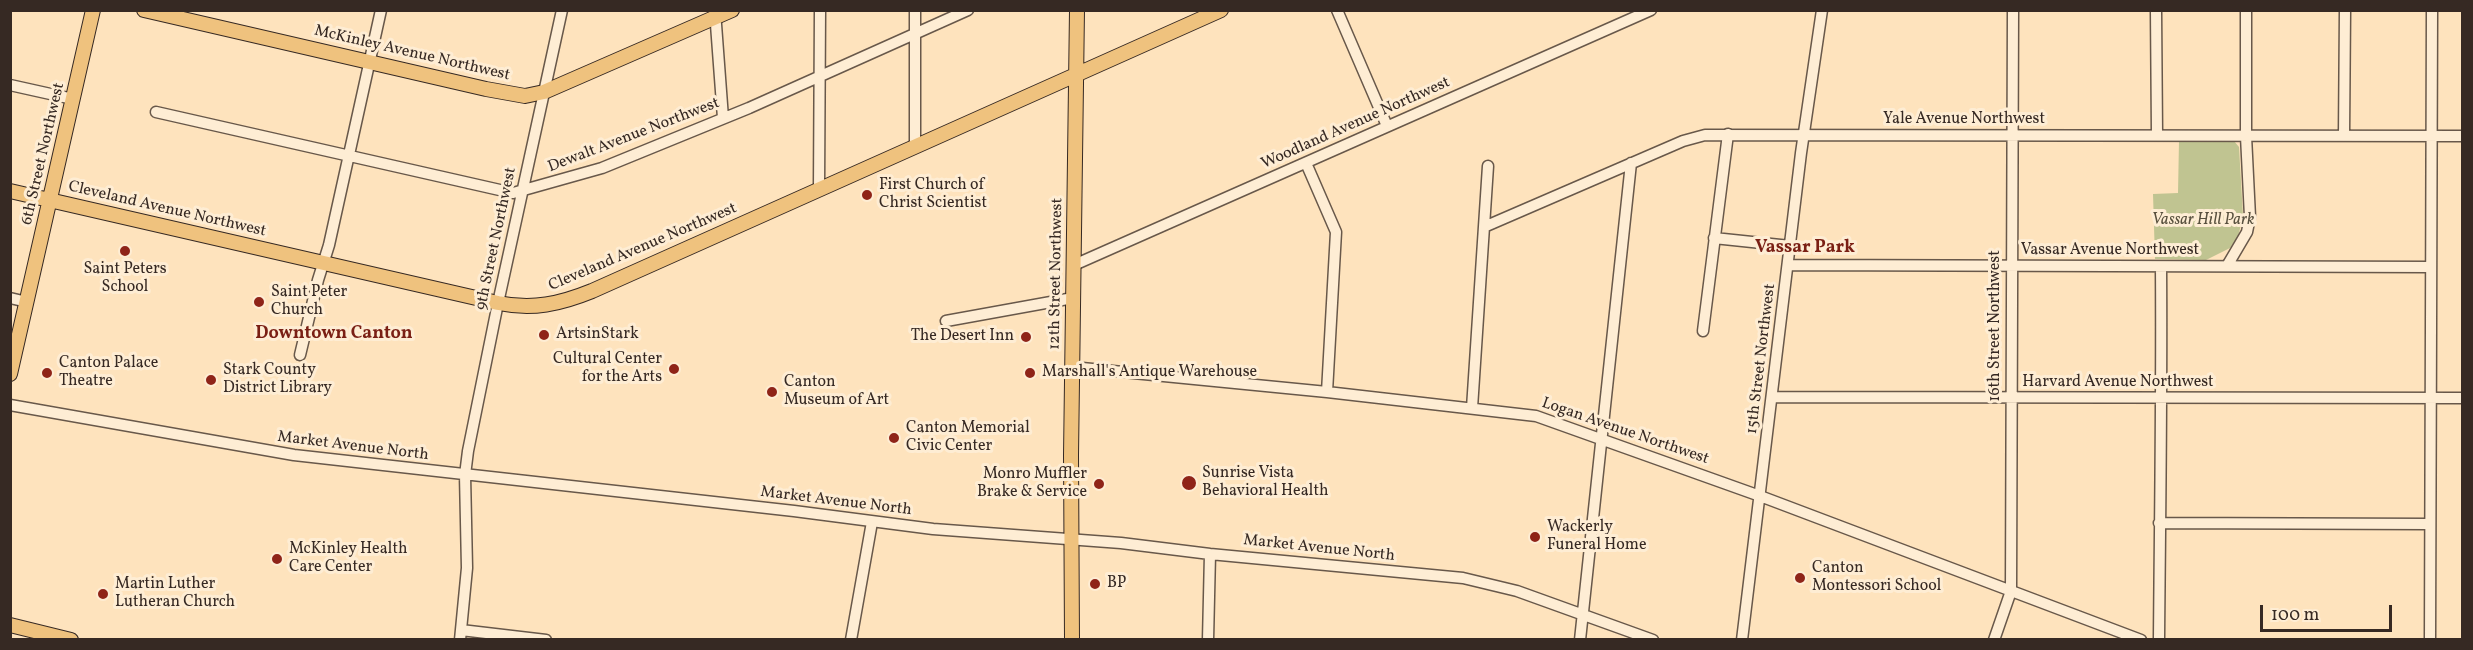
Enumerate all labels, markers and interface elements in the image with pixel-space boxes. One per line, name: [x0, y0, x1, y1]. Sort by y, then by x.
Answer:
street label: McKinley Avenue Northwest: [312, 22, 512, 86]
street label: Woodland Avenue Northwest: [1259, 74, 1453, 174]
street label: 6th Street Northwest: [18, 81, 70, 227]
street label: Dewalt Avenue Northwest: [545, 94, 723, 178]
street label: Yale Avenue Northwest: [1883, 110, 2045, 130]
street label: 9th Street Northwest: [472, 166, 522, 312]
place label: First Church of Christ Scientist: [879, 176, 987, 214]
street label: Cleveland Avenue Northwest: [66, 178, 268, 242]
marker: First Church of Christ Scientist: [860, 188, 874, 202]
street label: 12th Street Northwest: [1046, 198, 1068, 350]
street label: Cleveland Avenue Northwest: [546, 200, 740, 296]
park label: Vassar Hill Park: [2152, 211, 2254, 231]
district label: Vassar Park: [1755, 238, 1855, 260]
street label: Vassar Avenue Northwest: [2021, 241, 2199, 261]
marker: Saint Peters School: [118, 244, 132, 258]
street label: 16th Street Northwest: [1986, 250, 2006, 402]
place label: Saint Peters School: [83, 260, 167, 298]
place label: Saint Peter Church: [271, 283, 347, 321]
street label: 15th Street Northwest: [1743, 283, 1781, 435]
marker: Saint Peter Church: [252, 295, 266, 309]
district label: Downtown Canton: [255, 324, 413, 346]
place label: ArtsinStark: [556, 325, 639, 345]
place label: The Desert Inn: [911, 327, 1014, 347]
marker: ArtsinStark: [537, 328, 551, 342]
marker: The Desert Inn: [1019, 330, 1033, 344]
place label: Cultural Center for the Arts: [553, 350, 662, 388]
place label: Canton Palace Theatre: [59, 354, 158, 392]
place label: Stark County District Library: [223, 361, 332, 399]
marker: Cultural Center for the Arts: [667, 362, 681, 376]
place label: Marshall's Antique Warehouse: [1042, 363, 1257, 383]
marker: Canton Palace Theatre: [40, 366, 54, 380]
marker: Marshall's Antique Warehouse: [1023, 366, 1037, 380]
marker: Stark County District Library: [204, 373, 218, 387]
place label: Canton Museum of Art: [784, 373, 889, 411]
street label: Harvard Avenue Northwest: [2022, 373, 2214, 393]
marker: Canton Museum of Art: [765, 385, 779, 399]
street label: Logan Avenue Northwest: [1539, 394, 1711, 470]
place label: Canton Memorial Civic Center: [906, 419, 1030, 457]
street label: Market Avenue North: [276, 428, 430, 466]
marker: Canton Memorial Civic Center: [887, 431, 901, 445]
place label: Sunrise Vista Behavioral Health: [1202, 464, 1329, 502]
place label: Monro Muffler Brake & Service: [977, 465, 1087, 503]
marker: Sunrise Vista Behavioral Health: [1180, 474, 1198, 492]
marker: Monro Muffler Brake & Service: [1092, 477, 1106, 491]
street label: Market Avenue North: [759, 483, 913, 521]
place label: Wackerly Funeral Home: [1547, 518, 1647, 556]
marker: Wackerly Funeral Home: [1528, 530, 1542, 544]
street label: Market Avenue North: [1242, 531, 1396, 567]
place label: McKinley Health Care Center: [289, 540, 408, 578]
marker: McKinley Health Care Center: [270, 552, 284, 566]
place label: Canton Montessori School: [1812, 559, 1941, 597]
marker: Canton Montessori School: [1793, 571, 1807, 585]
place label: BP: [1107, 574, 1126, 594]
place label: Martin Luther Lutheran Church: [115, 575, 235, 613]
marker: BP: [1088, 577, 1102, 591]
marker: Martin Luther Lutheran Church: [96, 587, 110, 601]
scale bar: [2263, 593, 2395, 631]
text: 100 m: [2271, 603, 2320, 628]

